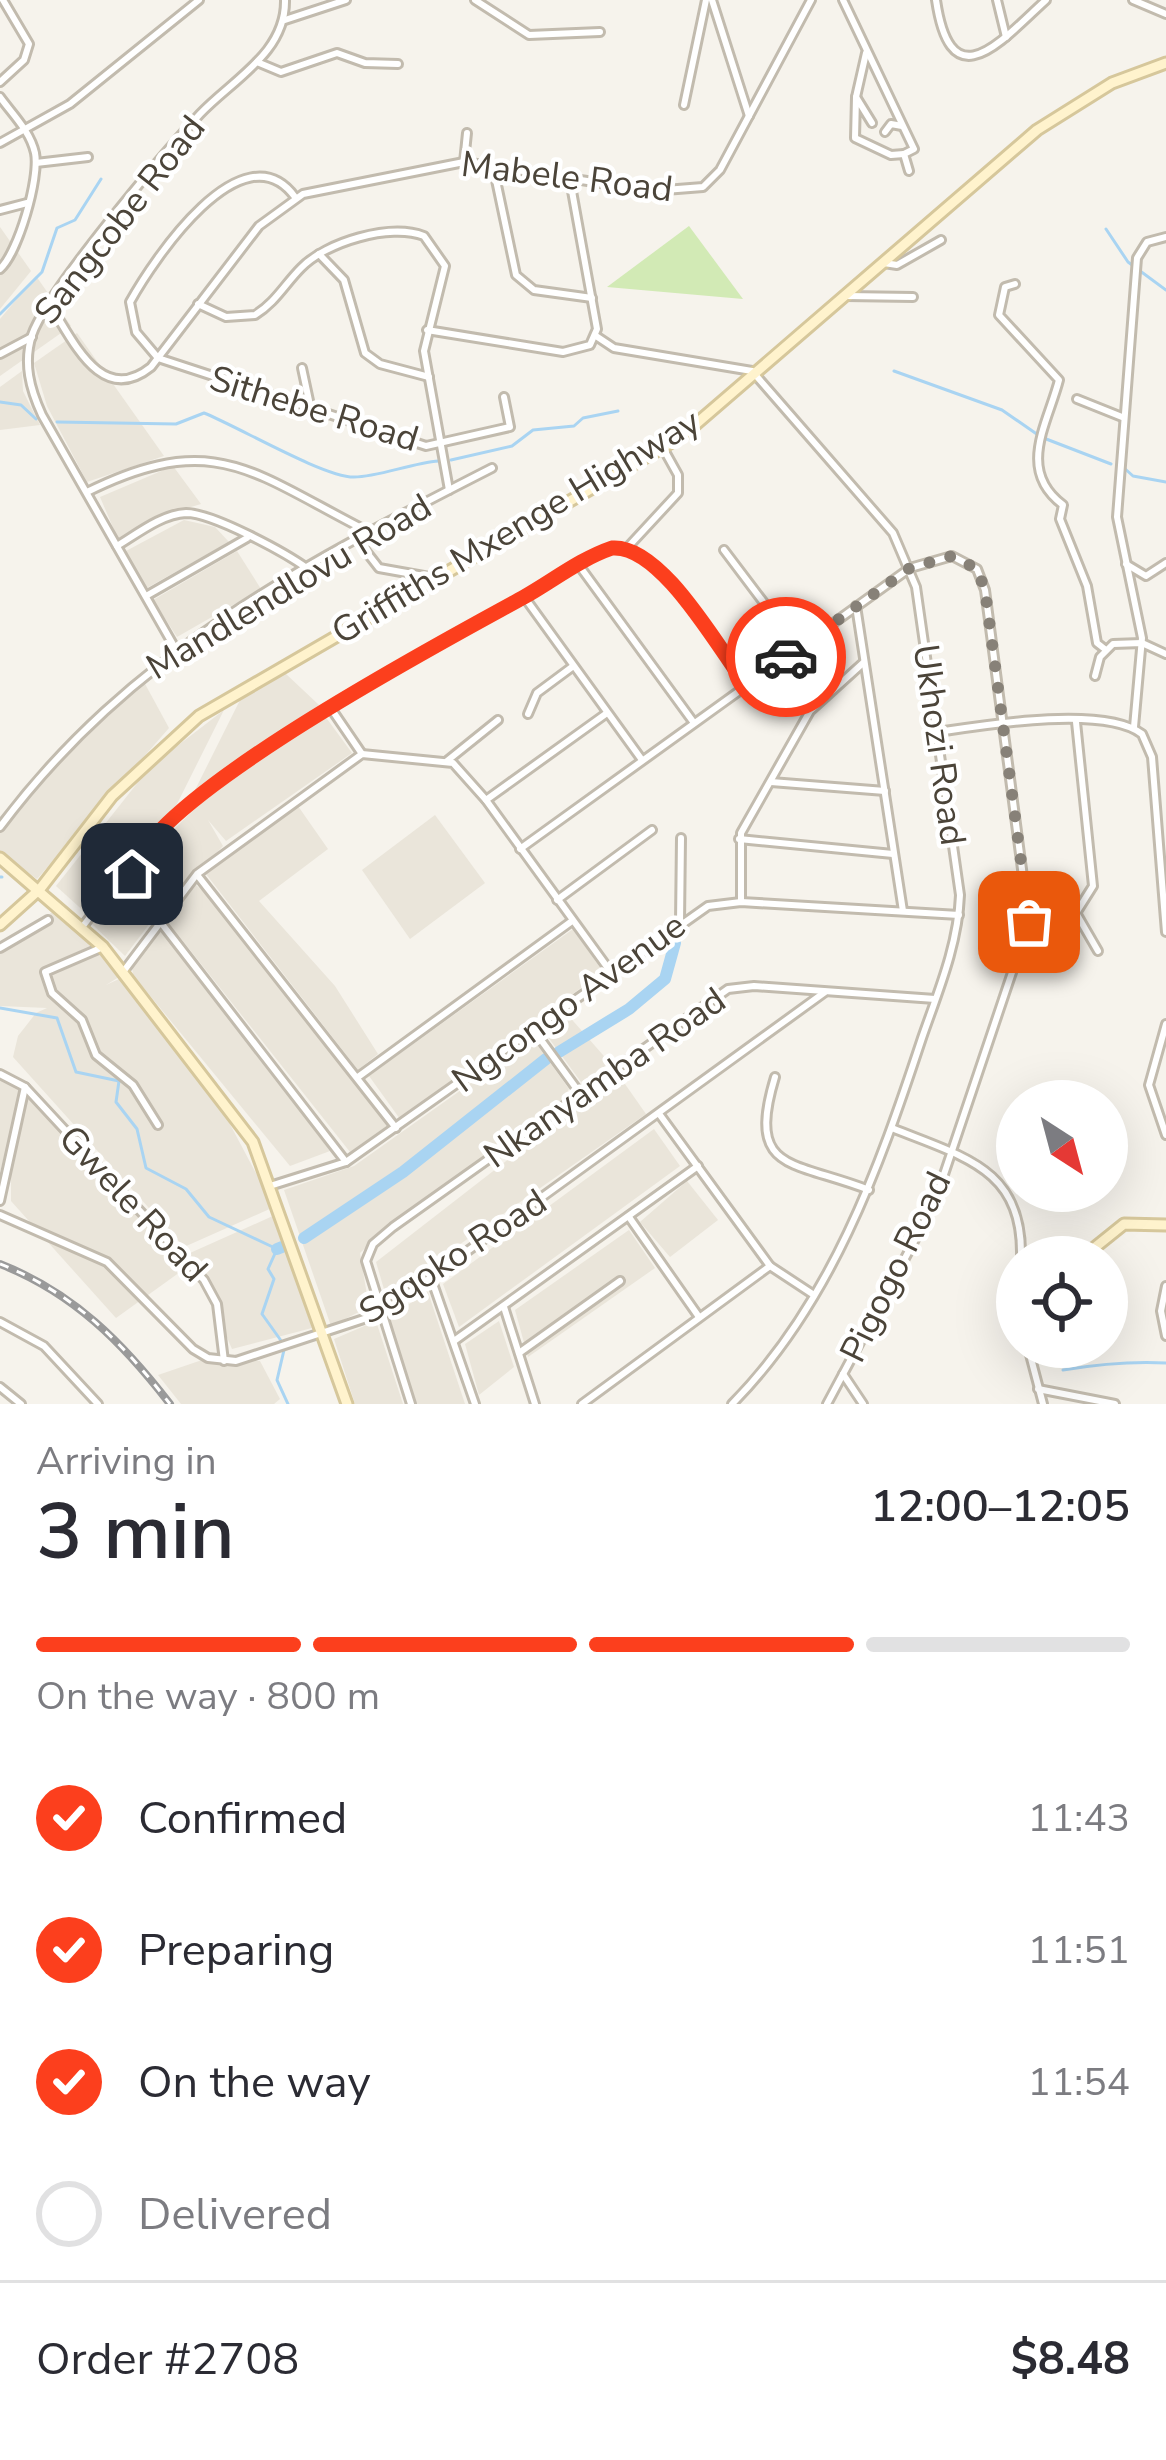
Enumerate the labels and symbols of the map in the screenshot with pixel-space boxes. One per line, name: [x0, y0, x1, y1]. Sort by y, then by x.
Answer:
street label: Sangcobe Road: [23, 106, 217, 334]
street label: Mabele Road: [458, 140, 676, 214]
street label: Sithebe Road: [204, 354, 424, 464]
street label: Griffiths Mxenge Highway: [323, 397, 710, 657]
street label: Mandlendlovu Road: [137, 482, 441, 692]
courier: [726, 597, 846, 717]
street label: Ukhozi Road: [901, 641, 977, 849]
pin: [81, 823, 183, 925]
pin: [978, 871, 1080, 973]
street label: Ngcongo Avenue: [442, 902, 696, 1104]
street label: Nkanyamba Road: [474, 976, 736, 1180]
north arrow: [996, 1080, 1128, 1212]
street label: Gwele Road: [48, 1115, 218, 1293]
street label: Pigogo Road: [829, 1164, 963, 1370]
street label: Sgqoko Road: [350, 1178, 556, 1336]

